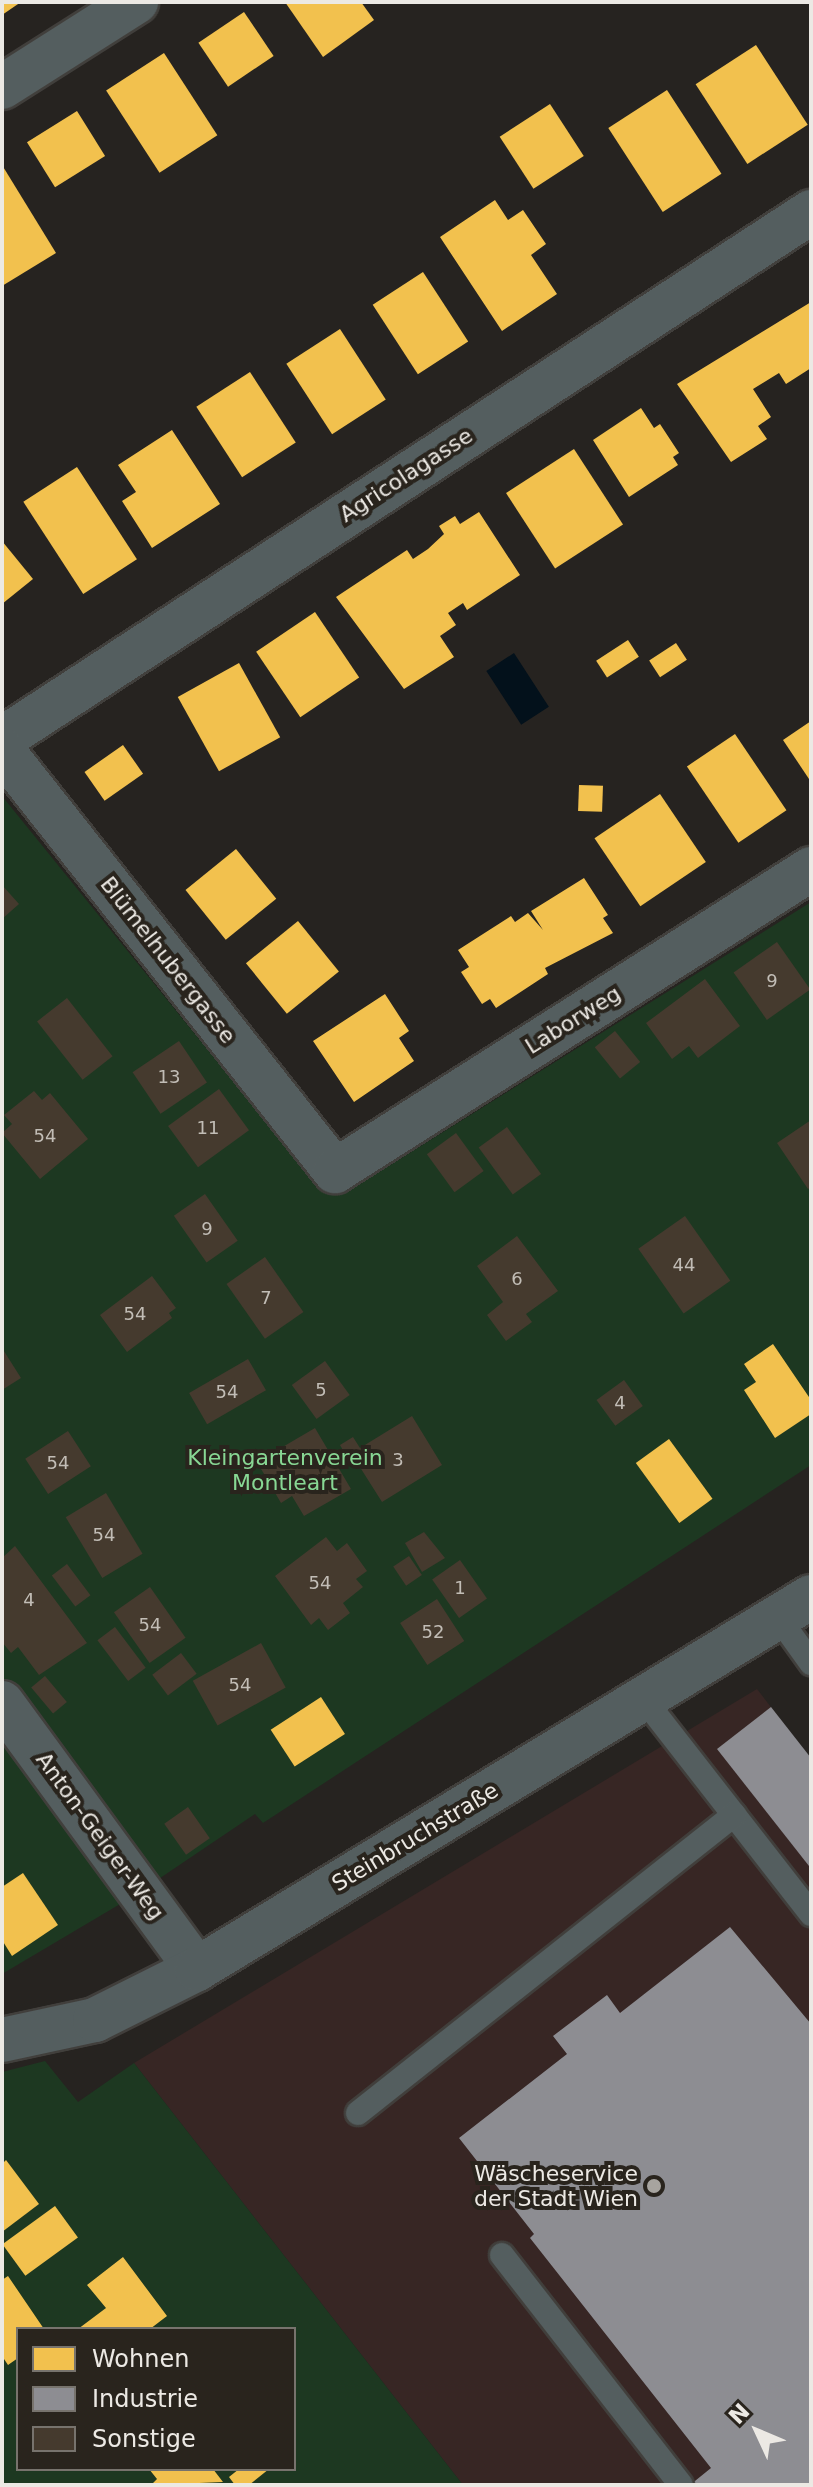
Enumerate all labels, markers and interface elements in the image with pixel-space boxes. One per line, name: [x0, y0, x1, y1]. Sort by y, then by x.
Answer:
street label: Agricolagasse: [335, 422, 477, 528]
street label: Blümelhubergasse: [95, 871, 241, 1049]
house number: 9: [766, 970, 778, 992]
street label: Laborweg: [520, 980, 626, 1060]
house number: 13: [158, 1066, 180, 1088]
house number: 11: [197, 1117, 219, 1139]
house number: 54: [34, 1125, 56, 1147]
house number: 9: [201, 1218, 213, 1240]
house number: 44: [673, 1254, 695, 1276]
house number: 6: [511, 1268, 523, 1290]
house number: 7: [260, 1287, 272, 1309]
house number: 54: [124, 1303, 146, 1325]
house number: 5: [315, 1379, 327, 1401]
house number: 54: [216, 1381, 238, 1403]
house number: 4: [614, 1392, 626, 1414]
park label: Kleingartenverein Montleart: [187, 1444, 383, 1496]
house number: 3: [392, 1449, 404, 1471]
house number: 54: [47, 1452, 69, 1474]
house number: 54: [93, 1524, 115, 1546]
house number: 54: [309, 1572, 331, 1594]
house number: 1: [454, 1577, 466, 1599]
house number: 4: [23, 1589, 35, 1611]
house number: 54: [139, 1614, 161, 1636]
house number: 52: [422, 1621, 444, 1643]
house number: 54: [229, 1674, 251, 1696]
street label: Anton-Geiger-Weg: [30, 1747, 170, 1925]
street label: Steinbruchstraße: [327, 1777, 503, 1897]
place label: Wäscheservice der Stadt Wien: [474, 2160, 638, 2212]
marker: Wäscheservice der Stadt Wien: [645, 2177, 663, 2195]
legend: [16, 2327, 296, 2471]
text: Wohnen: [92, 2345, 189, 2373]
text: Industrie: [92, 2385, 198, 2413]
north arrow: [717, 2391, 797, 2471]
text: N: [724, 2399, 755, 2429]
text: Sonstige: [92, 2425, 196, 2453]

